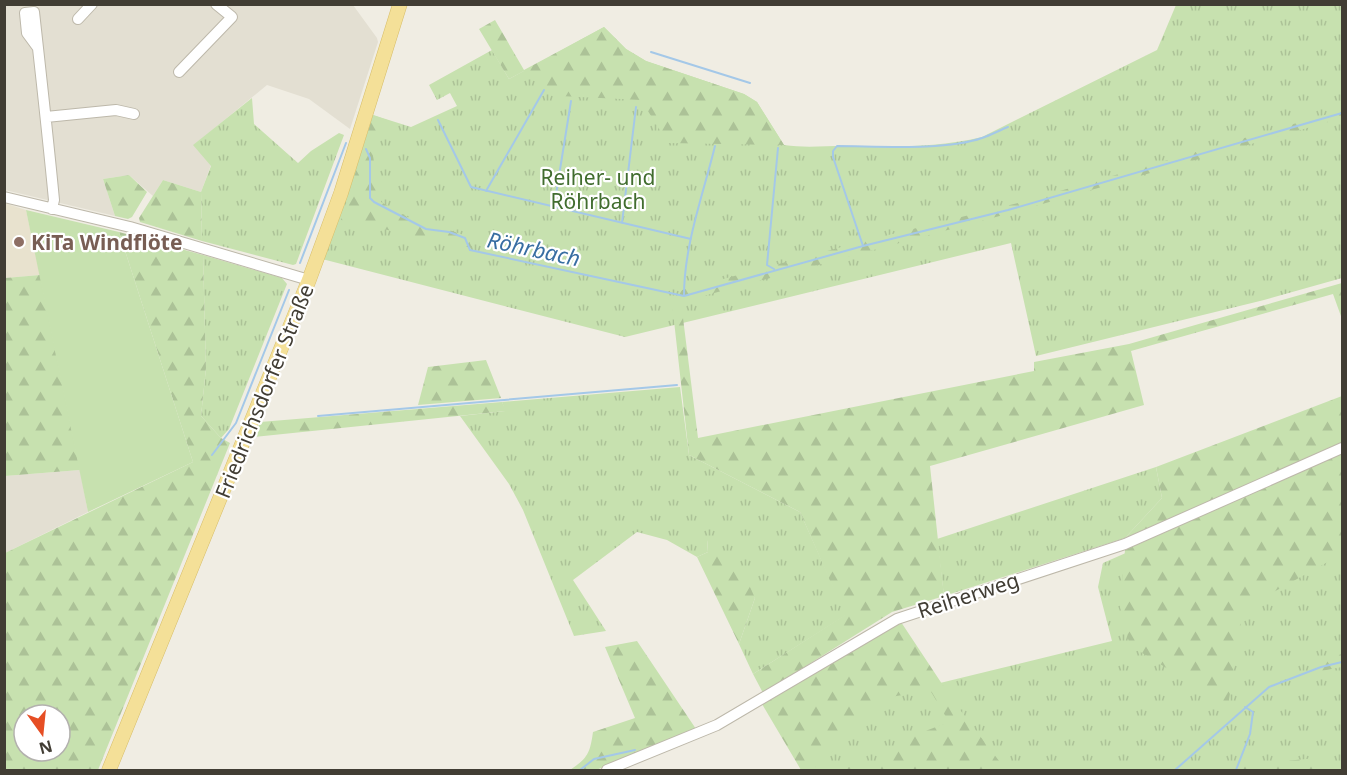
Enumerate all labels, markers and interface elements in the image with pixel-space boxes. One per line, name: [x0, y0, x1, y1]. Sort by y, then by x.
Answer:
park label: Reiher- und Röhrbach: [541, 163, 655, 215]
water label: Röhrbach: [485, 224, 583, 272]
place label: KiTa Windflöte: [31, 228, 183, 256]
marker: KiTa Windflöte: [12, 235, 26, 249]
street label: Friedrichsdorfer Straße: [208, 280, 320, 502]
street label: Reiherweg: [914, 565, 1022, 625]
north arrow: [12, 703, 72, 763]
text: N: [37, 735, 55, 760]

